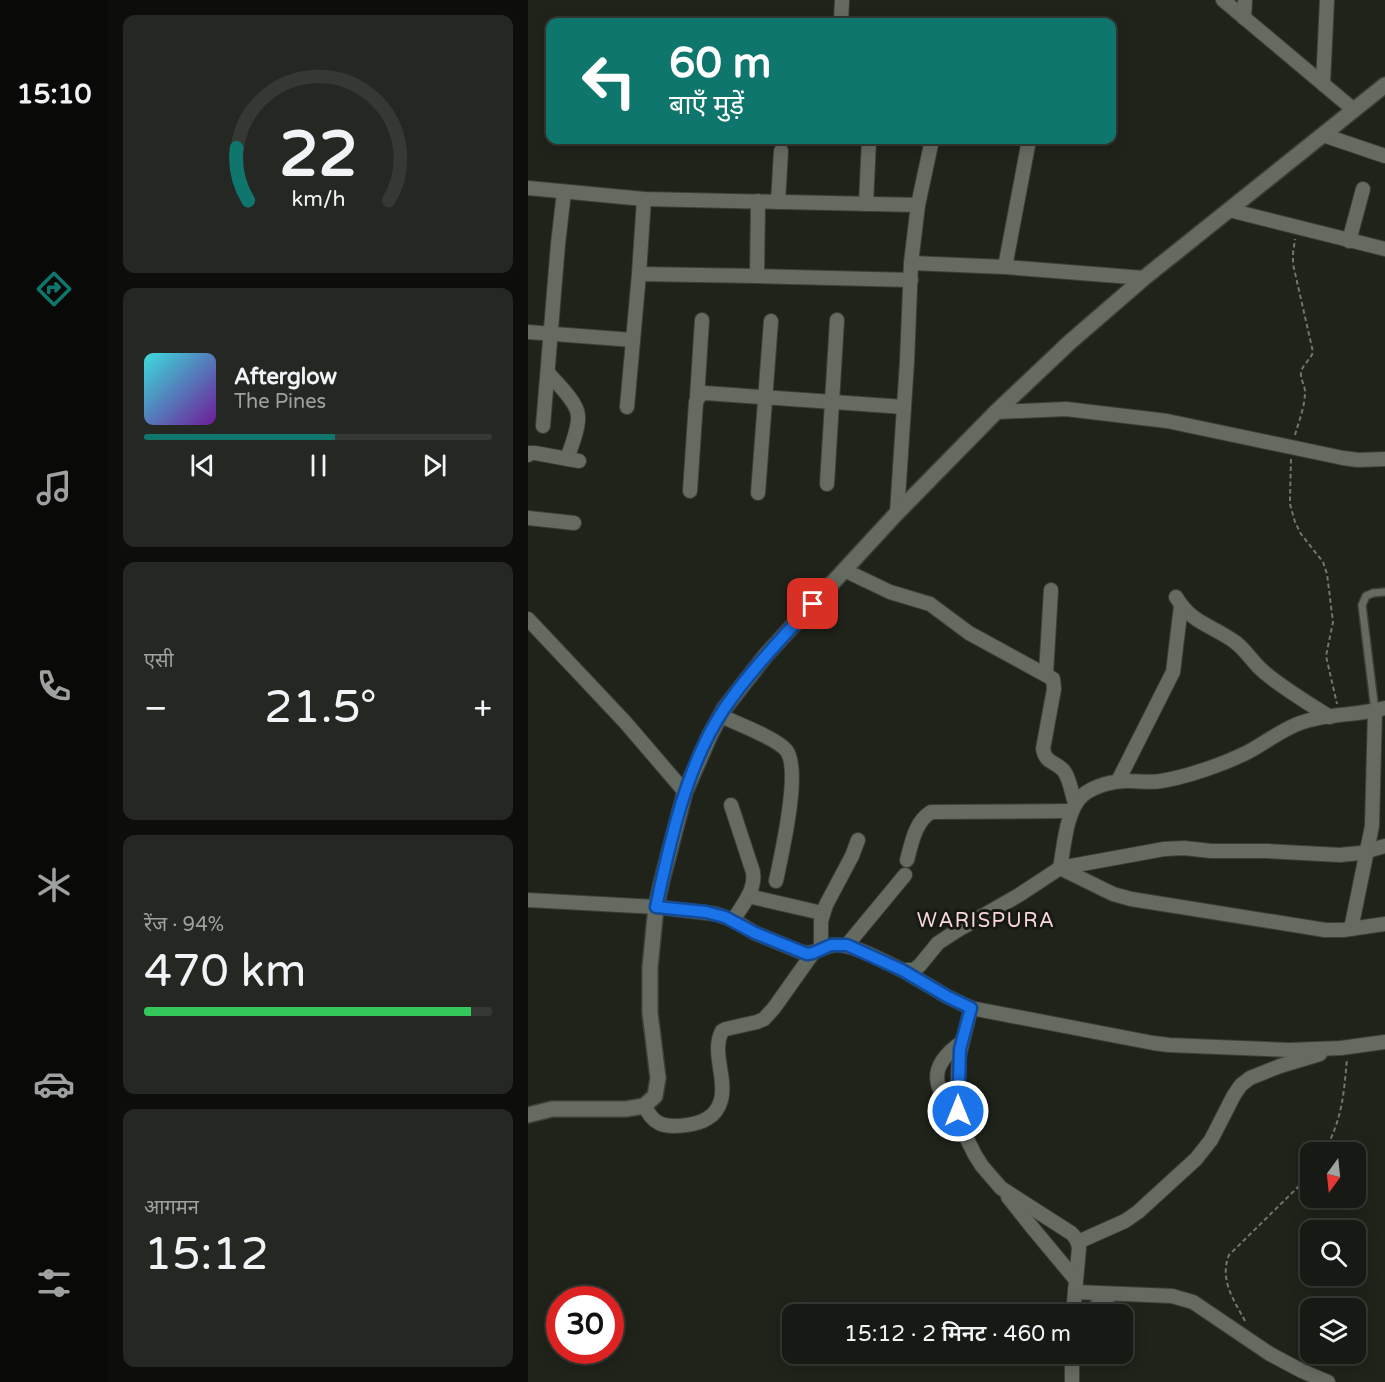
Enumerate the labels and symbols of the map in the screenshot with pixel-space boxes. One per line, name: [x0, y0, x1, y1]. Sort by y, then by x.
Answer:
pin: [787, 578, 838, 629]
district label: WARISPURA: [917, 909, 1055, 933]
position arrow: [926, 1079, 990, 1143]
north arrow: [1300, 1142, 1366, 1208]
speed limit sign: 30: [546, 1286, 624, 1364]

